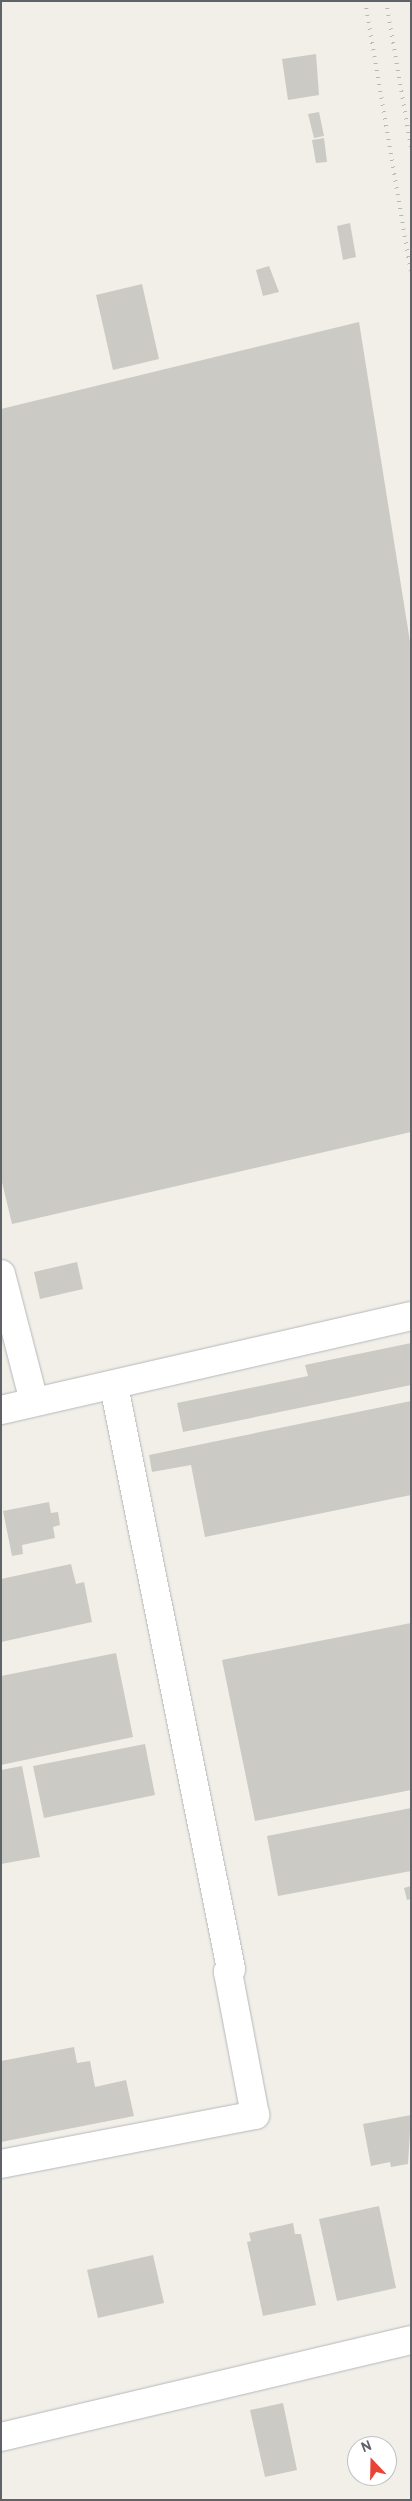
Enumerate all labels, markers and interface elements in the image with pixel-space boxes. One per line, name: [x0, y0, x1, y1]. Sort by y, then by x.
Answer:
north arrow: [347, 2436, 397, 2486]
text: N: [359, 2438, 375, 2457]

